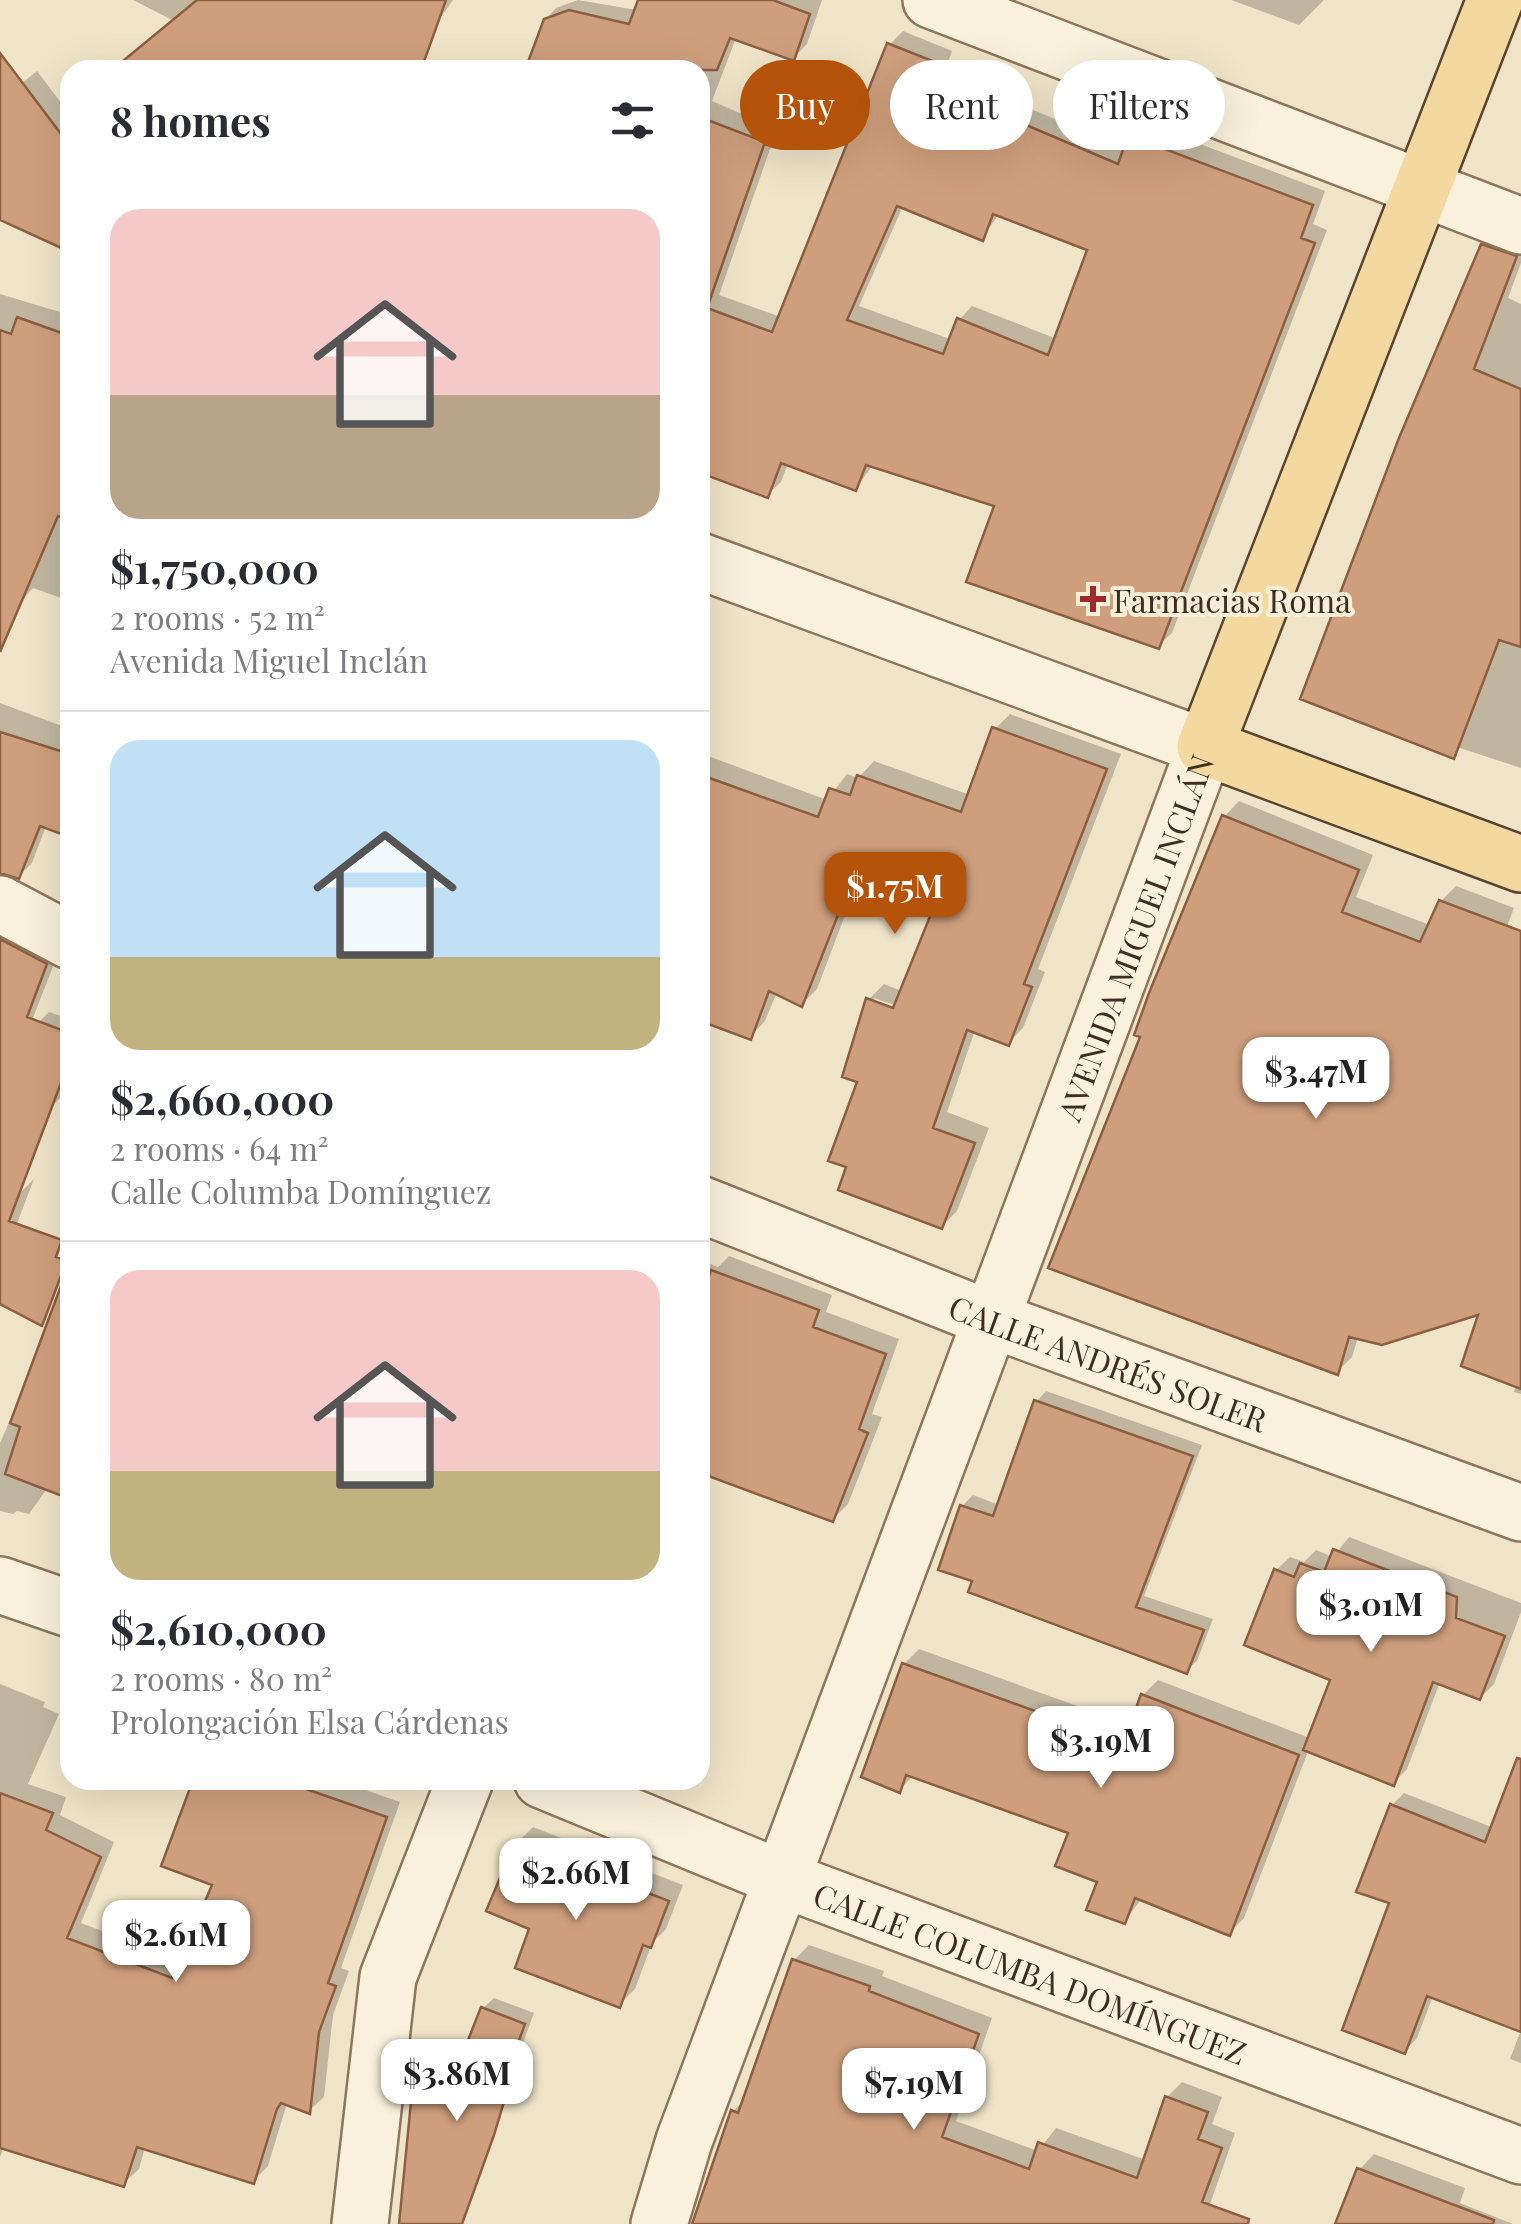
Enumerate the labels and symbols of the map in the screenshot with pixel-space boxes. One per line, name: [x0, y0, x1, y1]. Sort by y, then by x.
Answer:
place label: Farmacias Roma: [1113, 578, 1351, 621]
marker: Farmacias Roma: [1082, 588, 1104, 610]
street label: AVENIDA MIGUEL INCLÁN: [1046, 748, 1222, 1127]
pin: $1.75M: [814, 852, 976, 937]
pin: $3.47M: [1235, 1037, 1397, 1122]
street label: CALLE ANDRÉS SOLER: [943, 1283, 1275, 1440]
pin: $3.01M: [1290, 1570, 1452, 1655]
pin: $3.19M: [1020, 1706, 1182, 1791]
pin: $2.66M: [495, 1838, 657, 1923]
street label: CALLE COLUMBA DOMÍNGUEZ: [808, 1871, 1253, 2073]
pin: $2.61M: [95, 1900, 257, 1985]
pin: $3.86M: [376, 2039, 538, 2124]
pin: $7.19M: [833, 2048, 995, 2133]

